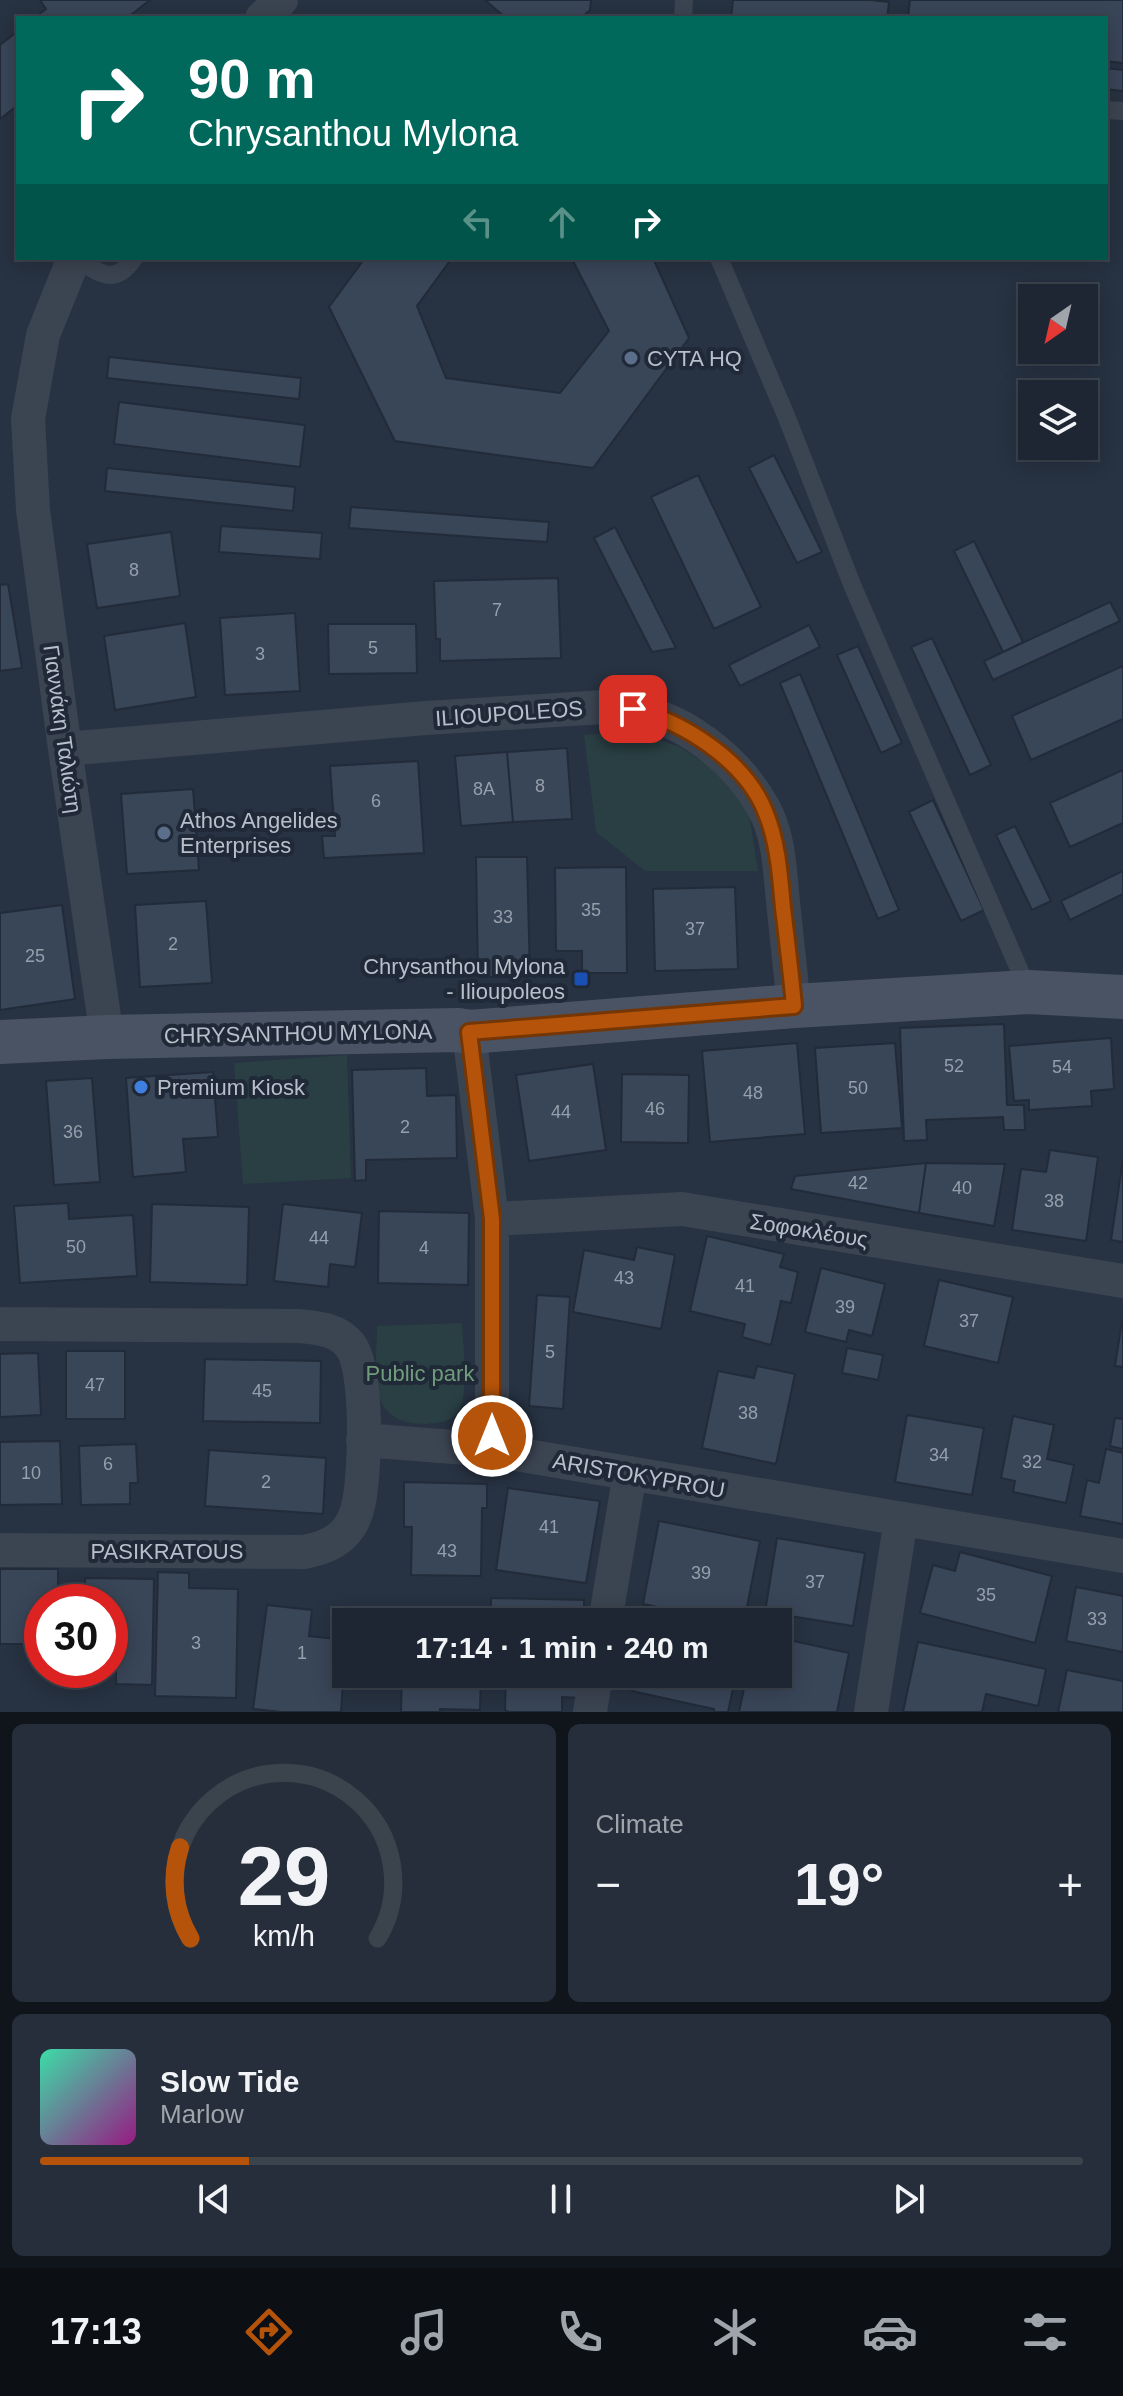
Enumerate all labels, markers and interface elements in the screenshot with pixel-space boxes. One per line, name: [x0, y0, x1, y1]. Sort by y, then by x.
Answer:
text: 90 m: [188, 47, 316, 110]
icon: right: [56, 48, 160, 152]
text: Chrysanthou Mylona: [188, 113, 518, 154]
icon: left: [456, 200, 500, 244]
icon: ahead: [540, 200, 584, 244]
icon: right: [624, 200, 668, 244]
north arrow: [1018, 284, 1098, 364]
map controls: [1018, 284, 1098, 460]
place label: CYTA HQ: [647, 346, 742, 371]
marker: CYTA HQ: [622, 349, 640, 367]
button: layers: [1018, 380, 1098, 460]
house number: 8: [129, 560, 139, 580]
house number: 7: [492, 600, 502, 620]
house number: 5: [368, 638, 378, 658]
street label: Γιαννάκη Ταλιώτη: [38, 643, 87, 815]
house number: 3: [255, 644, 265, 664]
pin: [599, 675, 667, 743]
icon: arrive: [611, 687, 655, 731]
street label: ILIOUPOLEOS: [434, 696, 584, 731]
house number: 8: [535, 776, 545, 796]
house number: 8A: [473, 779, 495, 799]
house number: 6: [371, 791, 381, 811]
place label: Athos Angelides Enterprises: [180, 808, 338, 858]
marker: Athos Angelides Enterprises: [155, 824, 173, 842]
house number: 35: [581, 900, 601, 920]
house number: 33: [493, 907, 513, 927]
house number: 37: [685, 919, 705, 939]
house number: 2: [168, 934, 178, 954]
house number: 25: [25, 946, 45, 966]
place label: Chrysanthou Mylona - Ilioupoleos: [363, 954, 566, 1004]
marker: Chrysanthou Mylona - Ilioupoleos: [572, 970, 590, 988]
street label: CHRYSANTHOU MYLONA: [164, 1019, 433, 1048]
house number: 52: [944, 1056, 964, 1076]
house number: 54: [1052, 1057, 1072, 1077]
place label: Premium Kiosk: [157, 1075, 306, 1100]
marker: Premium Kiosk: [132, 1078, 150, 1096]
house number: 50: [848, 1078, 868, 1098]
house number: 48: [743, 1083, 763, 1103]
house number: 46: [645, 1099, 665, 1119]
house number: 44: [551, 1102, 571, 1122]
house number: 2: [400, 1117, 410, 1137]
house number: 36: [63, 1122, 83, 1142]
house number: 42: [848, 1173, 868, 1193]
house number: 40: [952, 1178, 972, 1198]
house number: 38: [1044, 1191, 1064, 1211]
street label: Σοφοκλέους: [748, 1209, 870, 1252]
house number: 44: [309, 1228, 329, 1248]
house number: 50: [66, 1237, 86, 1257]
house number: 4: [419, 1238, 429, 1258]
house number: 43: [614, 1268, 634, 1288]
house number: 41: [735, 1276, 755, 1296]
house number: 39: [835, 1297, 855, 1317]
house number: 37: [959, 1311, 979, 1331]
house number: 5: [545, 1342, 555, 1362]
park label: Public park: [366, 1361, 475, 1386]
house number: 47: [85, 1375, 105, 1395]
house number: 45: [252, 1381, 272, 1401]
position arrow: [450, 1394, 534, 1478]
house number: 38: [738, 1403, 758, 1423]
house number: 34: [929, 1445, 949, 1465]
street label: ARISTOKYPROU: [551, 1448, 727, 1503]
house number: 32: [1022, 1452, 1042, 1472]
house number: 6: [103, 1454, 113, 1474]
house number: 10: [21, 1463, 41, 1483]
house number: 2: [261, 1472, 271, 1492]
house number: 41: [539, 1517, 559, 1537]
street label: PASIKRATOUS: [91, 1539, 243, 1564]
house number: 43: [437, 1541, 457, 1561]
house number: 39: [691, 1563, 711, 1583]
house number: 37: [805, 1572, 825, 1592]
speed limit sign: 30: [24, 1584, 128, 1688]
house number: 35: [976, 1585, 996, 1605]
house number: 33: [1087, 1609, 1107, 1629]
text: 17:14 · 1 min · 240 m: [415, 1631, 709, 1664]
house number: 3: [191, 1633, 201, 1653]
house number: 1: [297, 1643, 307, 1663]
text: Climate: [596, 1809, 684, 1839]
text: 29: [237, 1830, 330, 1923]
text: 19°: [794, 1851, 885, 1918]
text: −: [596, 1860, 621, 1909]
text: +: [1057, 1860, 1083, 1909]
text: km/h: [253, 1920, 315, 1952]
text: Slow Tide: [160, 2065, 299, 2098]
text: Marlow: [160, 2099, 244, 2129]
icon: previous: [192, 2177, 236, 2221]
icon: pause: [539, 2177, 583, 2221]
icon: next: [887, 2177, 931, 2221]
icon: directions: [241, 2304, 297, 2360]
icon: music: [396, 2304, 452, 2360]
icon: phone: [552, 2304, 608, 2360]
icon: climate: [707, 2304, 763, 2360]
icon: car: [862, 2304, 918, 2360]
icon: filters: [1017, 2304, 1073, 2360]
text: 17:13: [50, 2311, 142, 2352]

